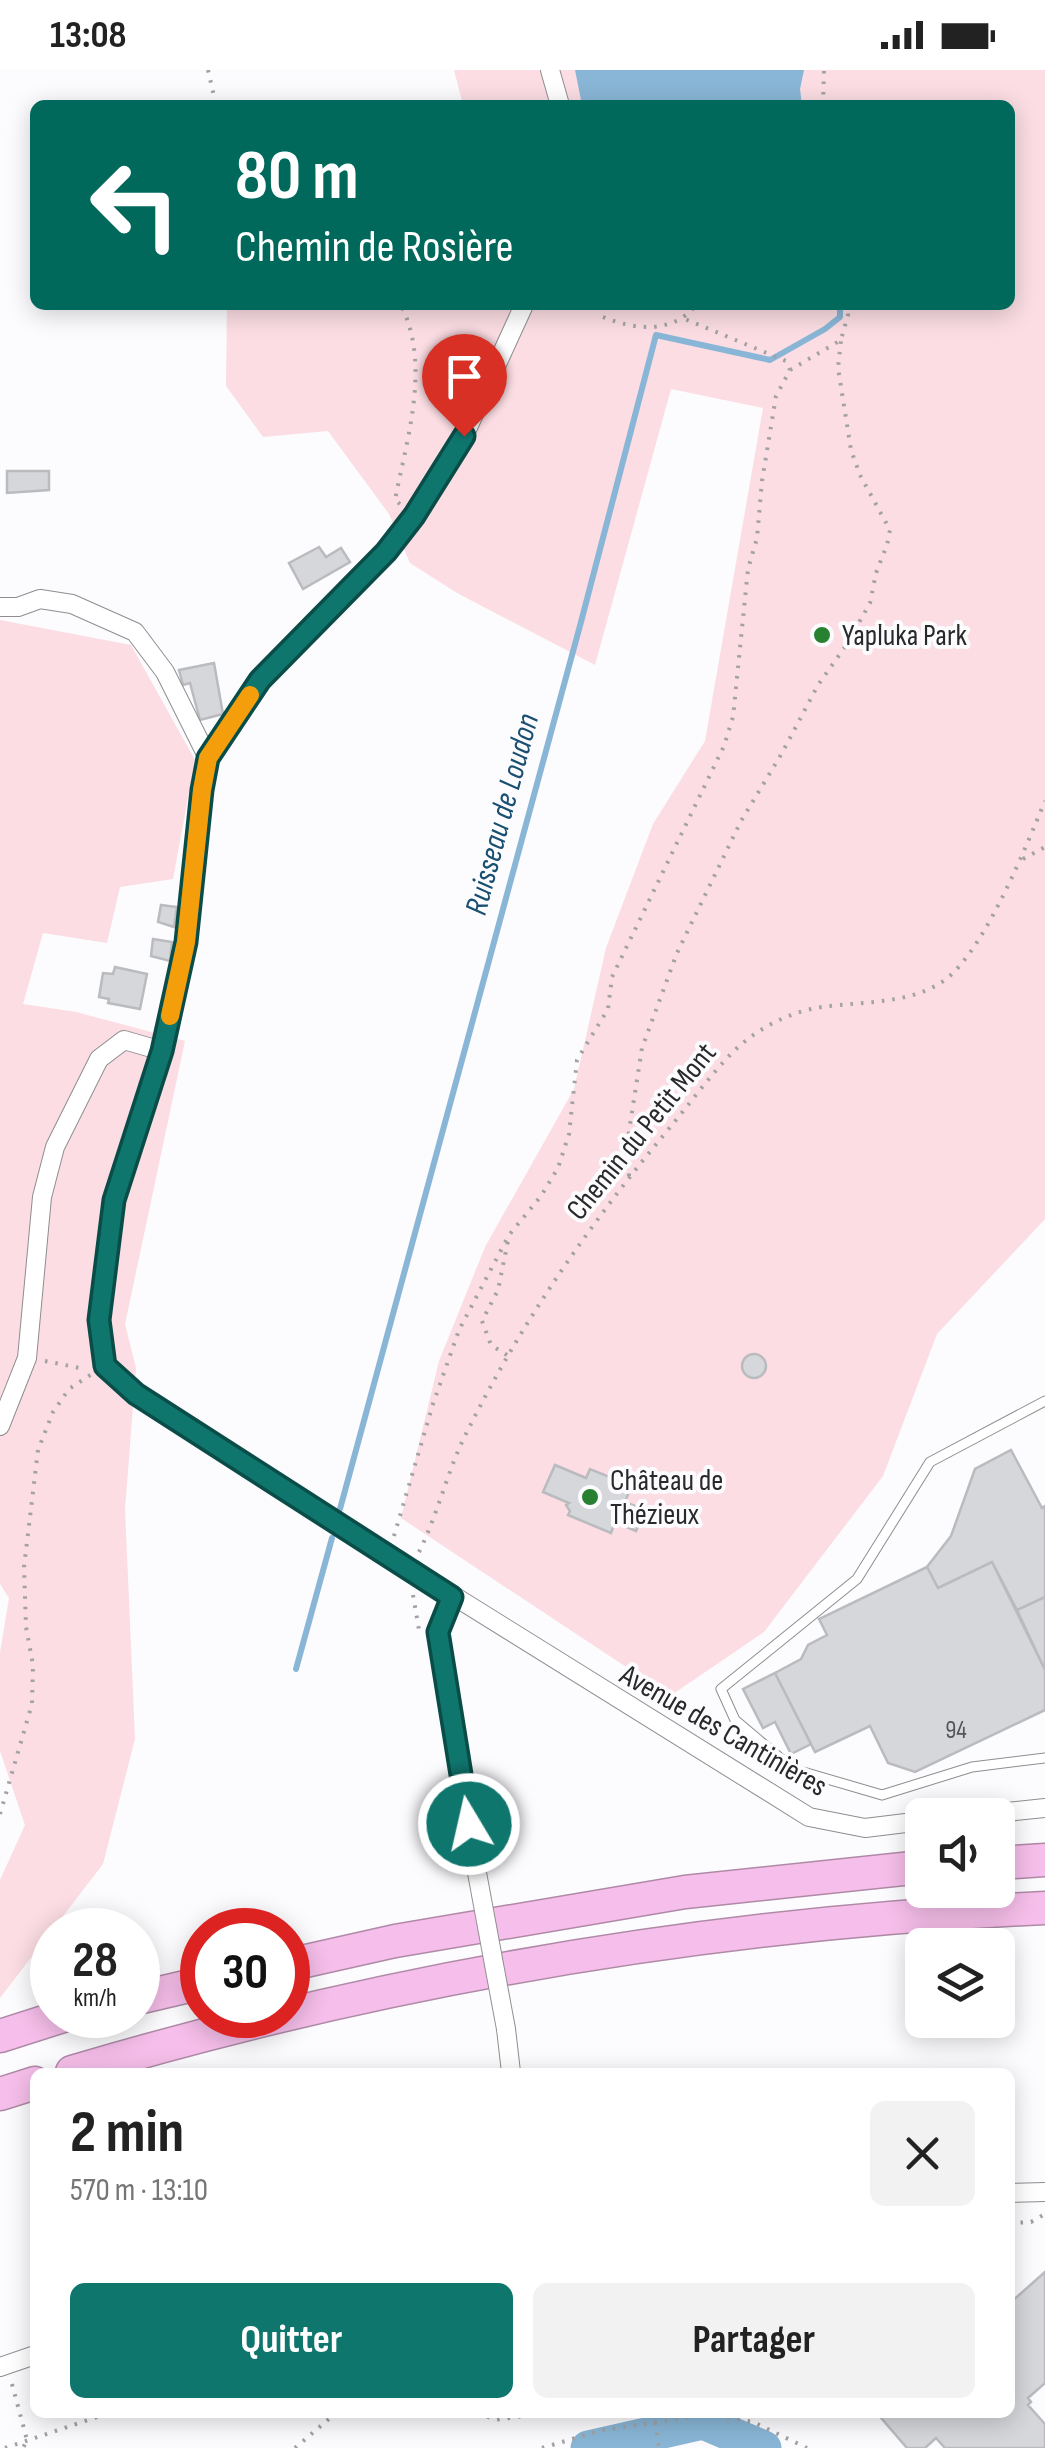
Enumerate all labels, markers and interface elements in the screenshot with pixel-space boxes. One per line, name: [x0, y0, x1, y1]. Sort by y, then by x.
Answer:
text: 13:08: [50, 13, 126, 58]
text: 80 m: [235, 135, 359, 219]
icon: left: [70, 140, 200, 270]
text: Chemin de Rosière: [235, 220, 514, 275]
pin: [422, 334, 507, 437]
icon: arrive: [437, 349, 492, 404]
place label: Yapluka Park: [842, 618, 968, 654]
marker: Yapluka Park: [811, 624, 833, 646]
water label: Ruisseau de Loudon: [457, 710, 548, 919]
street label: Chemin du Petit Mont: [559, 1036, 724, 1227]
place label: Château de Thézieux: [610, 1463, 723, 1533]
marker: Château de Thézieux: [579, 1486, 601, 1508]
street label: Avenue des Cantinières: [613, 1657, 833, 1805]
house number: 94: [945, 1715, 967, 1746]
position arrow: [417, 1772, 521, 1876]
map controls: [905, 1798, 1015, 2038]
button: sound: [905, 1798, 1015, 1908]
speed limit sign: 30: [180, 1908, 310, 2038]
button: layers: [905, 1928, 1015, 2038]
text: 28: [72, 1931, 118, 1991]
text: km/h: [73, 1983, 117, 2014]
text: 2 min: [70, 2097, 184, 2169]
button: close: [870, 2101, 975, 2206]
text: 570 m · 13:10: [70, 2171, 208, 2210]
button: Quitter: [70, 2283, 513, 2398]
button: Partager: [533, 2283, 975, 2398]

